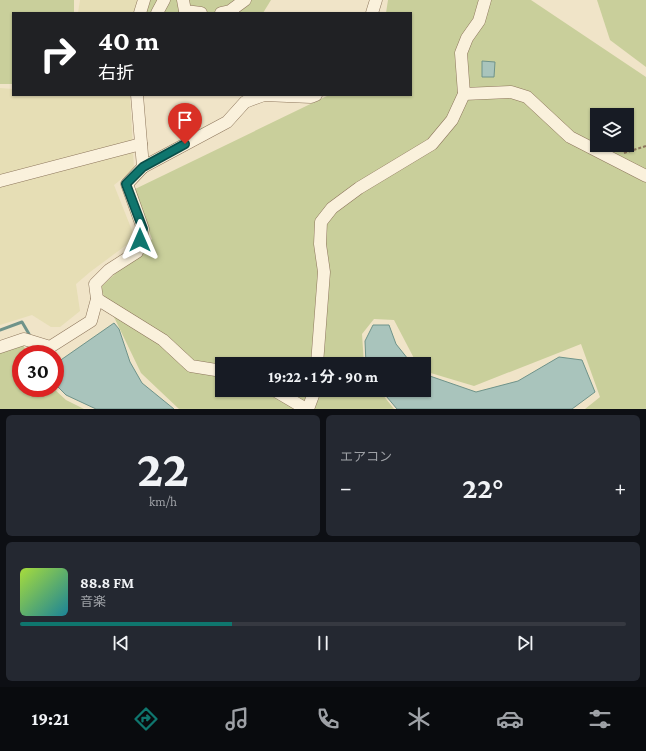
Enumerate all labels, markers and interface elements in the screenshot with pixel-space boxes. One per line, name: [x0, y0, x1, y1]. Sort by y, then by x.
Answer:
text: 40 m: [98, 25, 159, 56]
icon: right: [32, 28, 84, 80]
text: 右折: [98, 63, 134, 83]
pin: [168, 103, 202, 144]
map controls: [590, 108, 634, 152]
button: layers: [590, 108, 634, 152]
icon: arrive: [174, 109, 196, 131]
position arrow: [119, 219, 161, 261]
speed limit sign: 30: [12, 345, 64, 397]
text: 19:22 · 1 分 · 90 m: [268, 369, 378, 385]
text: 22: [137, 439, 189, 497]
text: エアコン: [340, 449, 392, 464]
text: 22°: [462, 471, 504, 504]
text: −: [340, 475, 352, 500]
text: +: [614, 475, 626, 500]
text: km/h: [149, 494, 177, 509]
text: 88.8 FM: [80, 575, 134, 591]
text: 音楽: [80, 594, 106, 609]
icon: previous: [110, 632, 132, 654]
icon: pause: [312, 632, 334, 654]
icon: next: [514, 632, 536, 654]
icon: directions: [132, 705, 160, 733]
icon: music: [223, 705, 251, 733]
icon: phone: [314, 705, 342, 733]
icon: climate: [405, 705, 433, 733]
icon: car: [496, 705, 524, 733]
icon: filters: [586, 705, 614, 733]
text: 19:21: [31, 709, 69, 729]

